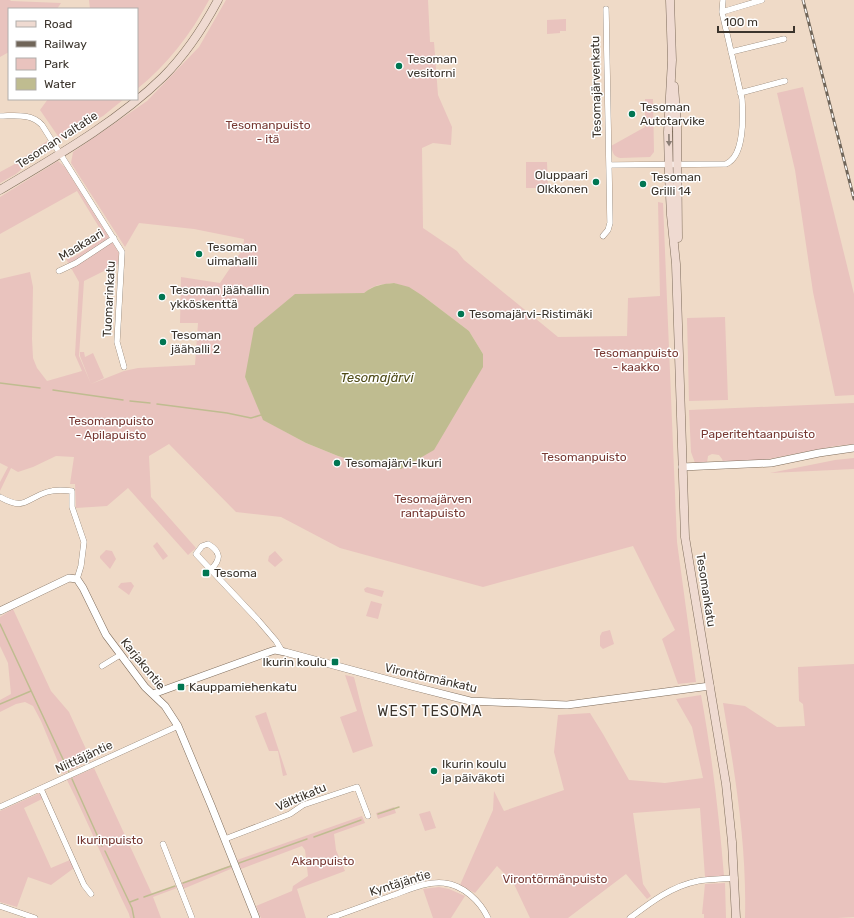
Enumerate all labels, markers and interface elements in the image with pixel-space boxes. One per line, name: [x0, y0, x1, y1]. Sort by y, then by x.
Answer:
legend: [8, 8, 138, 100]
scale bar: [718, 8, 794, 34]
text: 100 m: [724, 15, 758, 29]
text: Road: [44, 17, 72, 31]
street label: Tesomajärvenkatu: [588, 36, 604, 138]
text: Railway: [44, 37, 87, 51]
place label: Tesoman vesitorni: [407, 52, 457, 80]
text: Park: [44, 57, 70, 71]
marker: Tesoman vesitorni: [394, 61, 404, 71]
text: Water: [44, 77, 76, 91]
place label: Tesoman Autotarvike: [640, 100, 705, 128]
street label: Tesoman valtatie: [14, 108, 101, 172]
marker: Tesoman Autotarvike: [627, 109, 637, 119]
park label: Tesomanpuisto - itä: [225, 118, 311, 146]
one-way arrow: [665, 134, 672, 146]
place label: Oluppaari Olkkonen: [535, 168, 588, 196]
place label: Tesoman Grilli 14: [651, 170, 701, 198]
marker: Oluppaari Olkkonen: [591, 177, 601, 187]
marker: Tesoman Grilli 14: [638, 179, 648, 189]
street label: Maakaari: [56, 226, 106, 264]
place label: Tesoman uimahalli: [207, 240, 257, 268]
marker: Tesoman uimahalli: [194, 249, 204, 259]
street label: Tuomarinkatu: [100, 260, 118, 338]
place label: Tesoman jäähallin ykköskenttä: [170, 283, 269, 311]
marker: Tesoman jäähallin ykköskenttä: [157, 292, 167, 302]
place label: Tesomajärvi-Ristimäki: [469, 307, 592, 321]
marker: Tesomajärvi-Ristimäki: [456, 309, 466, 319]
place label: Tesoman jäähalli 2: [170, 328, 221, 356]
marker: Tesoman jäähalli 2: [158, 337, 168, 347]
park label: Tesomanpuisto - kaakko: [593, 346, 679, 374]
water label: Tesomajärvi: [340, 370, 414, 385]
park label: Tesomanpuisto - Apilapuisto: [68, 414, 154, 442]
park label: Paperitehtaanpuisto: [701, 427, 815, 441]
park label: Tesomanpuisto: [541, 450, 627, 464]
place label: Tesomajärvi-Ikuri: [345, 456, 442, 470]
marker: Tesomajärvi-Ikuri: [332, 458, 342, 468]
park label: Tesomajärven rantapuisto: [394, 492, 472, 520]
street label: Tesomankatu: [693, 552, 719, 628]
place label: Tesoma: [214, 566, 257, 580]
marker: Tesoma: [201, 568, 211, 578]
street label: Karjakontie: [118, 635, 168, 693]
place label: Ikurin koulu: [262, 655, 327, 669]
marker: Ikurin koulu: [330, 657, 340, 667]
street label: Virontörmänkatu: [383, 661, 479, 695]
place label: Kauppamiehenkatu: [189, 680, 297, 694]
marker: Kauppamiehenkatu: [176, 682, 186, 692]
district label: WEST TESOMA: [377, 703, 483, 720]
street label: Niittäjäntie: [53, 738, 115, 776]
place label: Ikurin koulu ja päiväkoti: [441, 757, 507, 785]
marker: Ikurin koulu ja päiväkoti: [429, 766, 439, 776]
street label: Välttikatu: [274, 780, 328, 814]
park label: Ikurinpuisto: [77, 833, 143, 847]
park label: Akanpuisto: [292, 854, 355, 868]
street label: Kyntäjäntie: [368, 867, 432, 899]
park label: Virontörmänpuisto: [503, 872, 608, 886]

